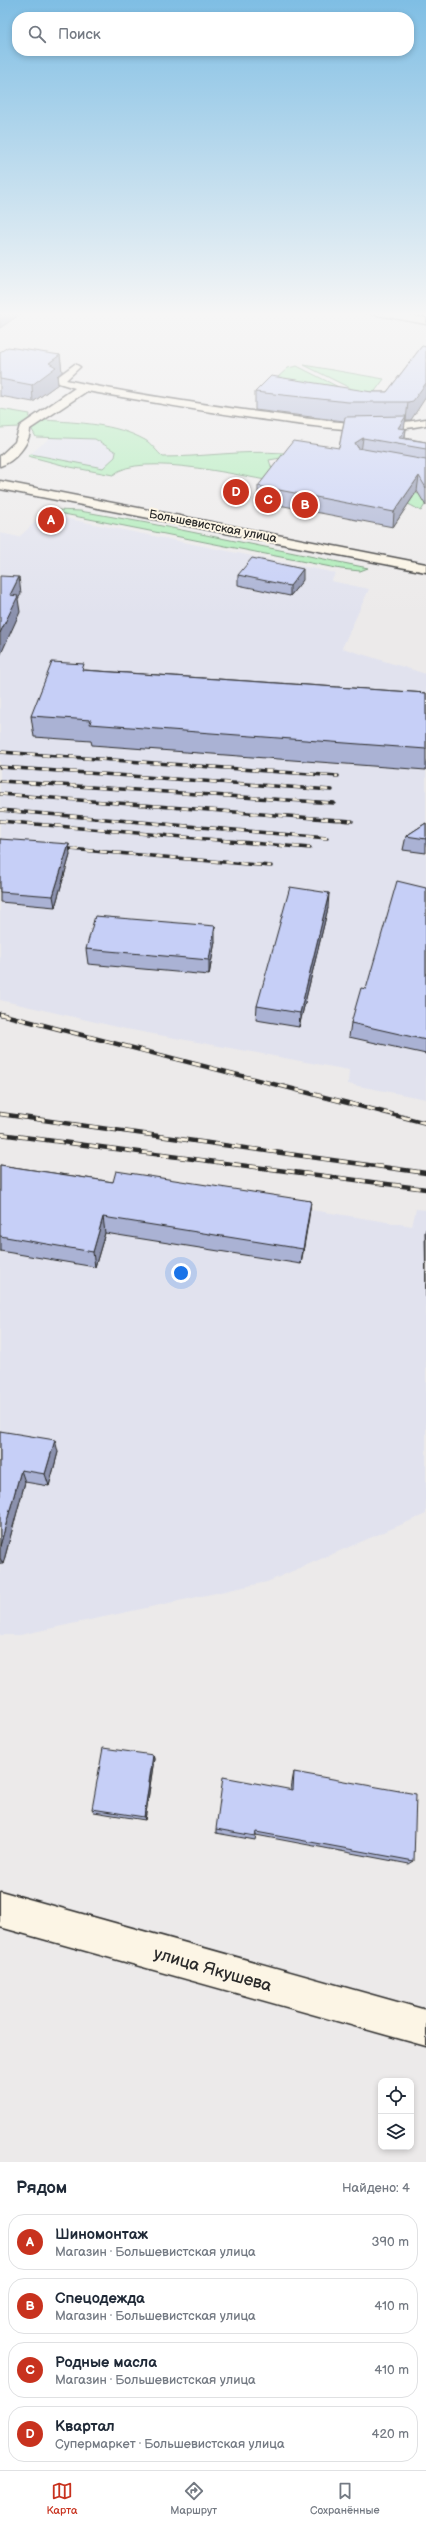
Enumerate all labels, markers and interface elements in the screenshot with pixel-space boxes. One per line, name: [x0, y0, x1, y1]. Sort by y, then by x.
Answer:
search box: [12, 12, 414, 56]
icon: search: [26, 23, 48, 45]
text: Поиск: [58, 25, 101, 44]
pin: D: [223, 477, 249, 507]
pin: C: [255, 485, 281, 515]
pin: B: [292, 490, 318, 520]
pin: A: [38, 505, 64, 535]
street label: Большевистская улица: [148, 507, 278, 546]
your location: [171, 1263, 191, 1283]
street label: улица Якушева: [151, 1944, 274, 1996]
map controls: [378, 2078, 414, 2150]
button: locate: [378, 2078, 414, 2114]
button: layers: [378, 2114, 414, 2150]
text: Рядом: [16, 2178, 67, 2198]
text: Найдено: 4: [342, 2180, 410, 2196]
text: Шиномонтаж: [55, 2225, 148, 2244]
text: A: [26, 2234, 34, 2250]
text: 390 m: [372, 2234, 409, 2250]
text: Магазин · Большевистская улица: [55, 2244, 256, 2260]
text: Спецодежда: [55, 2289, 145, 2308]
text: B: [25, 2298, 35, 2314]
text: 410 m: [374, 2298, 409, 2314]
text: Магазин · Большевистская улица: [55, 2308, 256, 2324]
text: Родные масла: [55, 2353, 157, 2372]
text: C: [25, 2362, 35, 2378]
text: 410 m: [374, 2362, 409, 2378]
text: Магазин · Большевистская улица: [55, 2372, 256, 2388]
text: Квартал: [55, 2417, 115, 2436]
text: D: [25, 2426, 35, 2442]
text: 420 m: [371, 2426, 409, 2442]
text: Супермаркет · Большевистская улица: [55, 2436, 285, 2452]
tab: Карта: [46, 2480, 77, 2517]
tab: Маршрут: [170, 2480, 217, 2517]
tab: Сохранённые: [310, 2480, 380, 2517]

